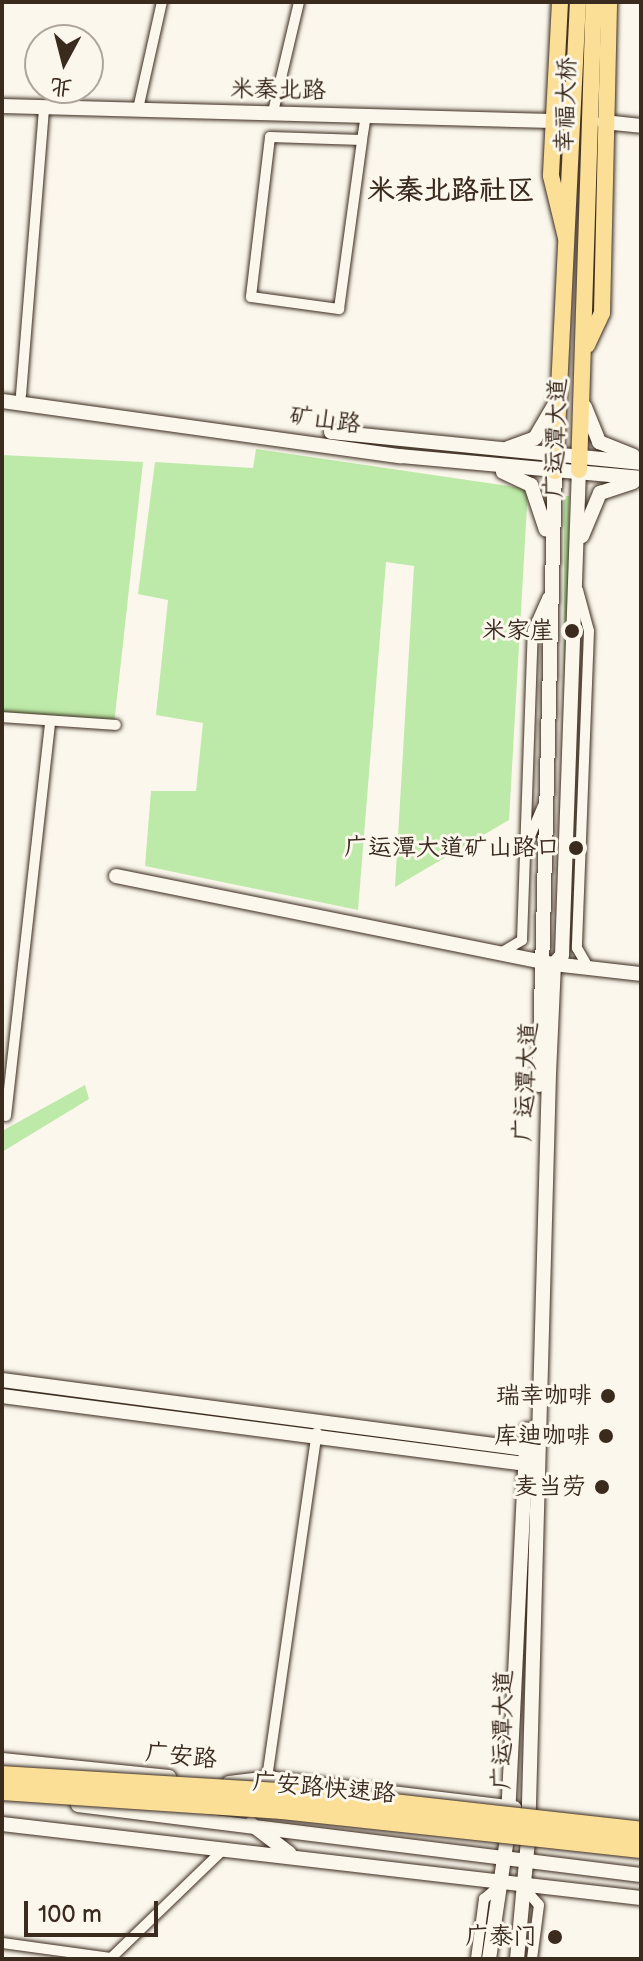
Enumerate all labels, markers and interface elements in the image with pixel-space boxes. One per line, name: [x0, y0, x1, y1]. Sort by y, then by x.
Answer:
north arrow: [24, 24, 104, 104]
street label: 幸福大桥: [550, 57, 582, 153]
text: 北: [49, 72, 74, 101]
street label: 米秦北路: [230, 75, 326, 105]
district label: 米秦北路社区: [367, 174, 535, 208]
street label: 广运潭大道: [540, 378, 572, 498]
street label: 矿山路: [287, 401, 363, 439]
place label: 米家崖: [482, 617, 554, 645]
marker: 米家崖: [561, 620, 583, 642]
place label: 广运潭大道矿山路口: [344, 834, 560, 862]
marker: 广运潭大道矿山路口: [567, 839, 585, 857]
street label: 广运潭大道: [508, 1021, 544, 1143]
place label: 瑞幸咖啡: [496, 1382, 592, 1410]
marker: 瑞幸咖啡: [599, 1387, 617, 1405]
place label: 库迪咖啡: [494, 1422, 590, 1450]
marker: 库迪咖啡: [597, 1427, 615, 1445]
place label: 麦当劳: [514, 1473, 586, 1501]
marker: 麦当劳: [593, 1478, 611, 1496]
street label: 广运潭大道: [488, 1670, 518, 1790]
street label: 广安路: [144, 1738, 218, 1774]
street label: 广安路快速路: [251, 1767, 397, 1809]
scale bar: [28, 1885, 162, 1935]
text: 100 m: [38, 1900, 102, 1929]
place label: 广泰门: [465, 1923, 537, 1951]
marker: 广泰门: [544, 1926, 566, 1948]

